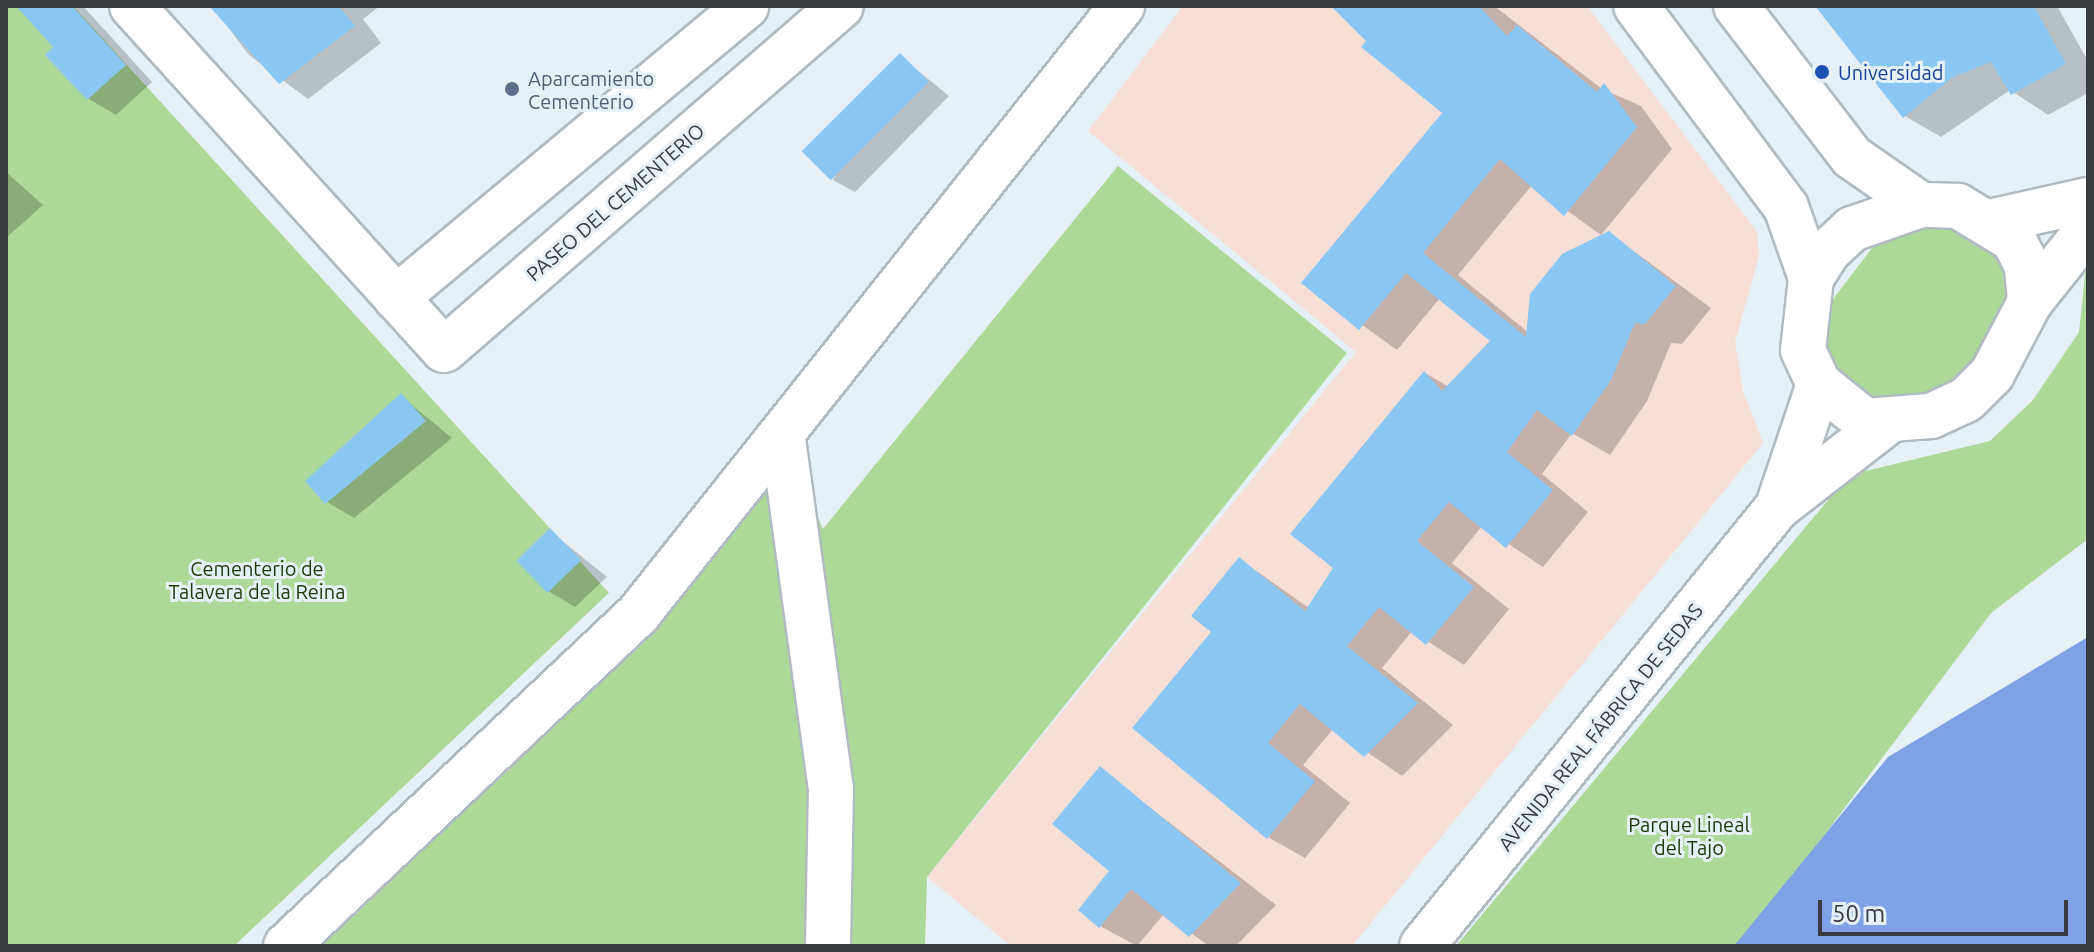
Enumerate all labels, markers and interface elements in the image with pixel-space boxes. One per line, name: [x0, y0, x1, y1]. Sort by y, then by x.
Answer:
place label: Universidad: [1838, 60, 1943, 84]
marker: Universidad: [1813, 63, 1831, 81]
place label: Aparcamiento Cementerio: [528, 66, 654, 113]
marker: Aparcamiento Cementerio: [503, 80, 521, 98]
street label: PASEO DEL CEMENTERIO: [521, 118, 709, 286]
park label: Cementerio de Talavera de la Reina: [169, 556, 345, 603]
street label: AVENIDA REAL FÁBRICA DE SEDAS: [1493, 598, 1707, 856]
park label: Parque Lineal del Tajo: [1628, 812, 1750, 859]
scale bar: [1822, 884, 2072, 934]
text: 50 m: [1832, 900, 1885, 927]

